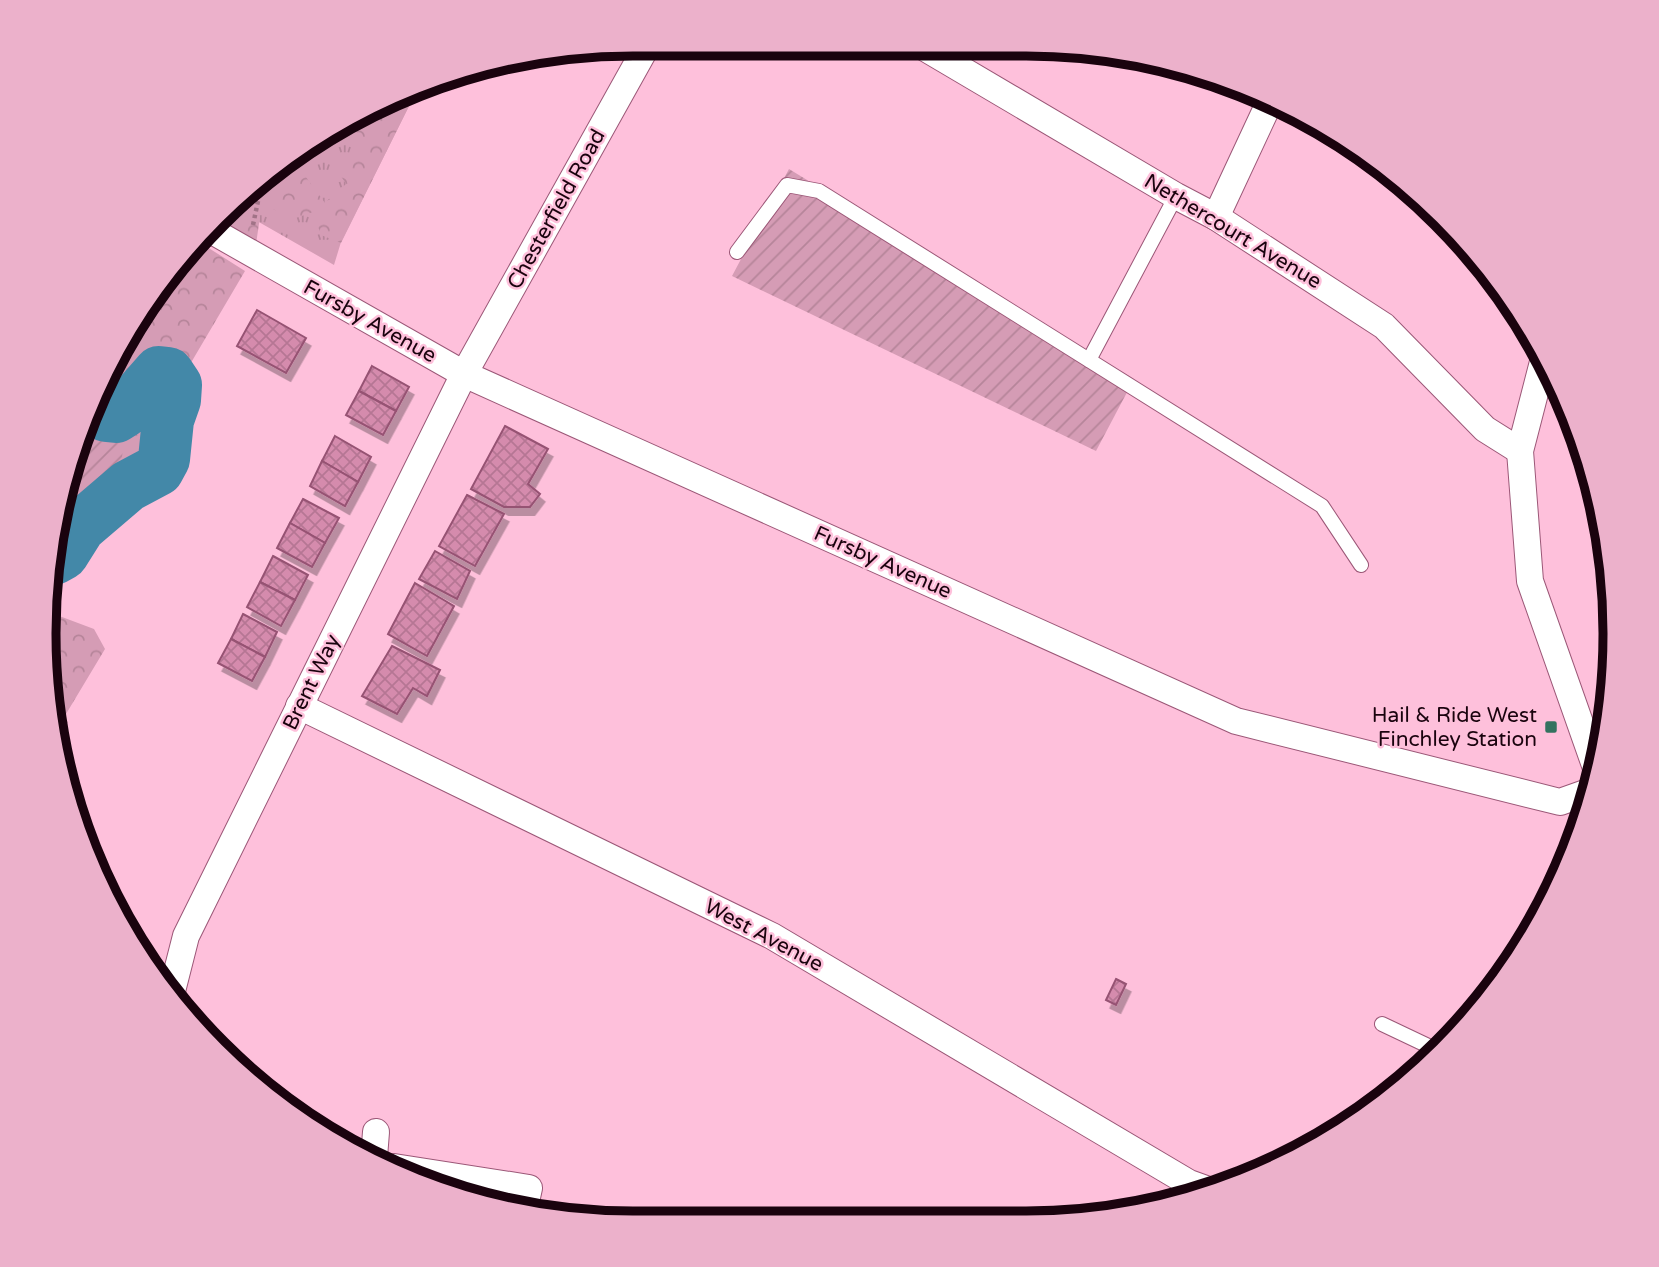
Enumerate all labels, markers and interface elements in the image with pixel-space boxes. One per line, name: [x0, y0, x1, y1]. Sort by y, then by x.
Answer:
street label: Chesterfield Road: [502, 125, 611, 294]
street label: Nethercourt Avenue: [1140, 169, 1326, 294]
street label: Fursby Avenue: [299, 275, 441, 368]
street label: Fursby Avenue: [810, 521, 956, 604]
street label: Brent Way: [278, 630, 345, 734]
place label: Hail & Ride West Finchley Station: [1372, 703, 1537, 752]
marker: Hail & Ride West Finchley Station: [1543, 719, 1559, 735]
street label: West Avenue: [700, 894, 827, 977]

